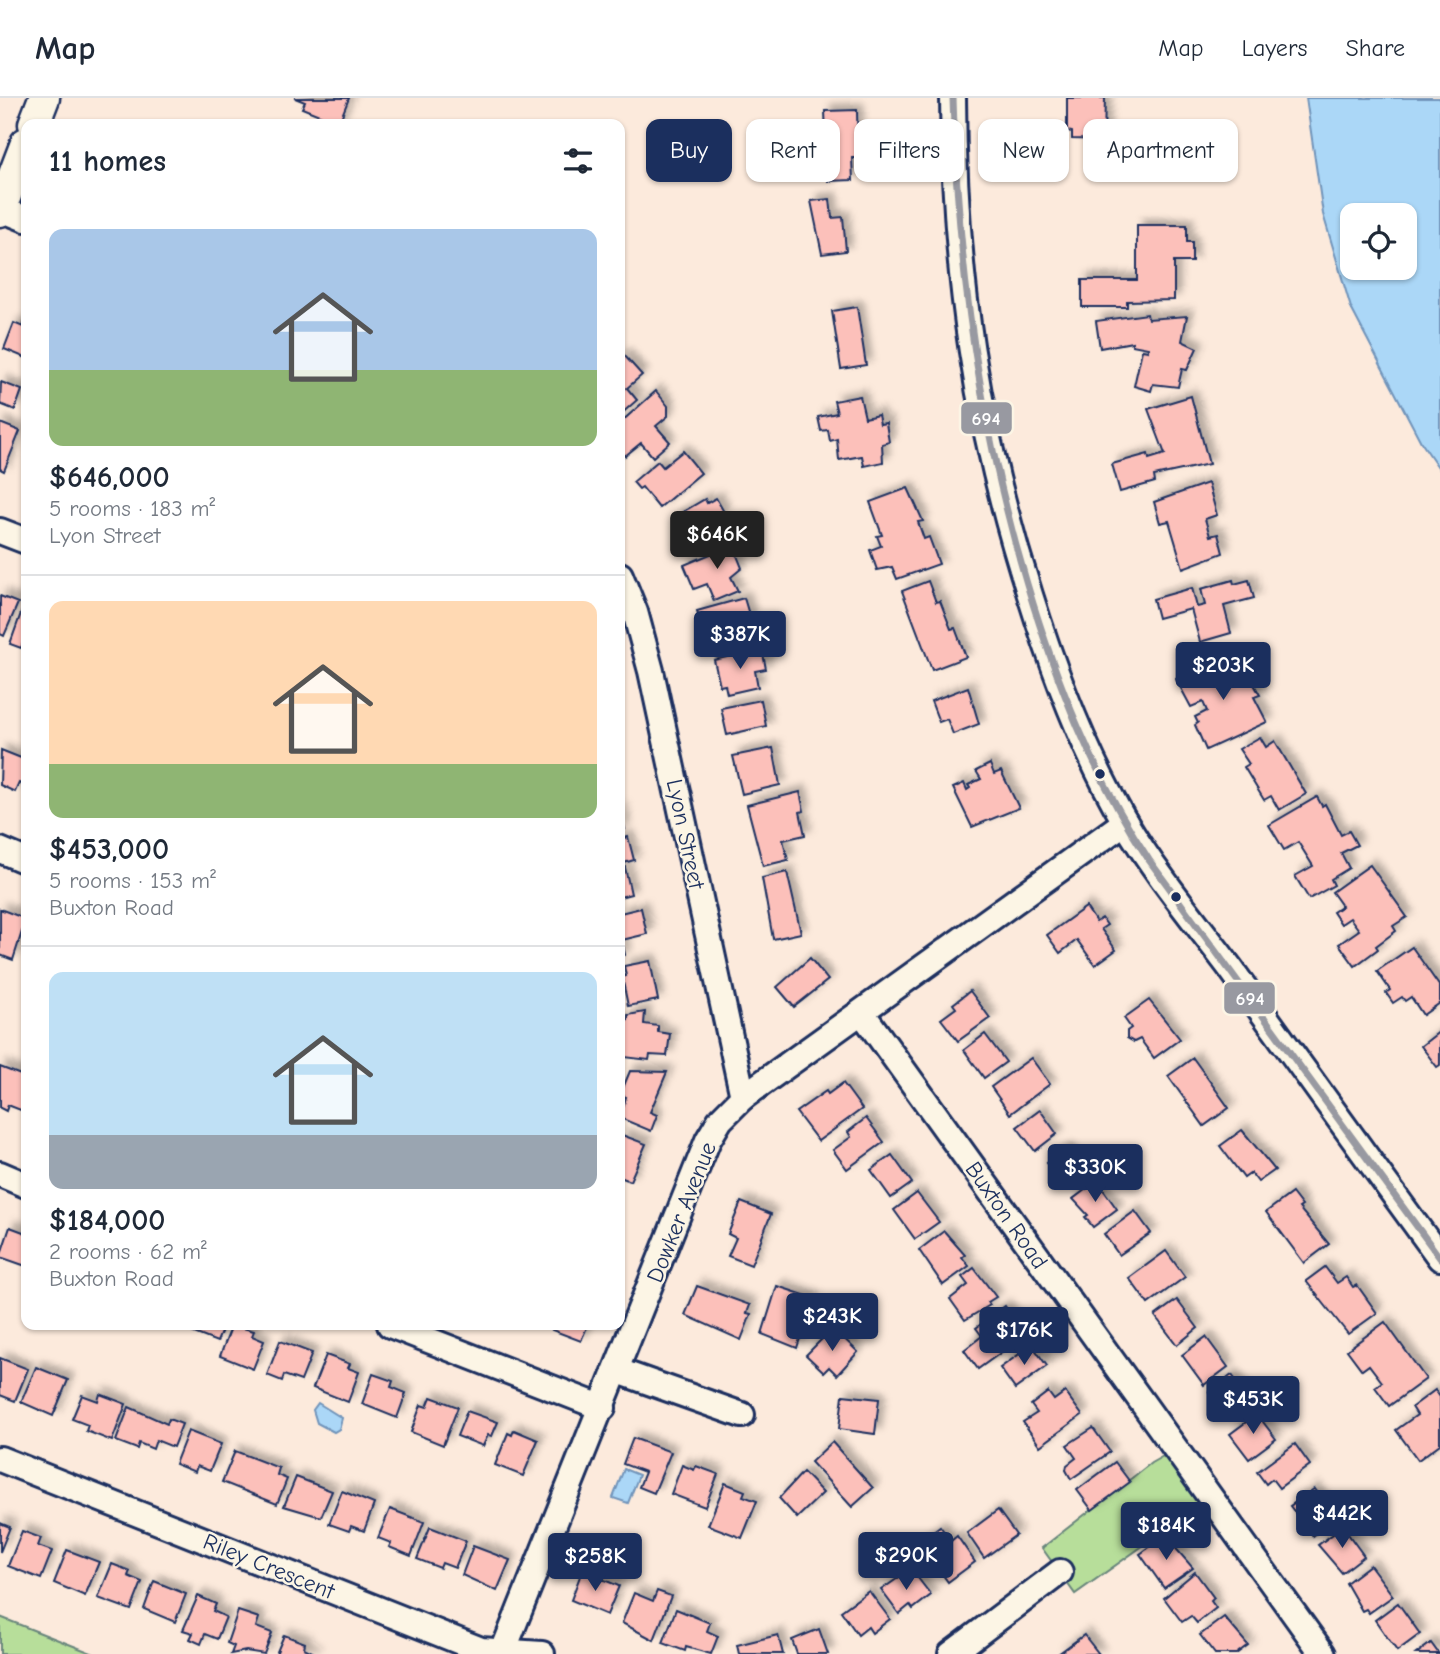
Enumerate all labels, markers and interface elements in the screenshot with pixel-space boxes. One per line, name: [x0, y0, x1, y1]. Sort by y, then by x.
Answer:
text: Map: [35, 29, 96, 67]
text: Map: [1158, 34, 1204, 62]
text: Layers: [1242, 34, 1307, 62]
text: Share: [1345, 34, 1405, 62]
chip: Buy: [646, 119, 732, 182]
chip: Rent: [746, 119, 840, 182]
chip: Filters: [854, 119, 964, 182]
chip: New: [978, 119, 1069, 182]
chip: Apartment: [1083, 119, 1238, 182]
icon: filters: [559, 142, 597, 180]
text: 11 homes: [49, 144, 166, 179]
map controls: [1340, 203, 1417, 280]
button: locate: [1340, 203, 1417, 280]
icon: home: [260, 274, 386, 400]
line badge: 694: [960, 401, 1013, 435]
text: 694: [972, 408, 1000, 430]
text: $646,000: [49, 460, 170, 495]
text: 5 rooms · 183 m²: [49, 495, 215, 522]
pin: $646K: [668, 512, 766, 571]
text: $646K: [686, 520, 748, 547]
text: Lyon Street: [49, 522, 161, 549]
pin: $387K: [691, 612, 789, 671]
text: $387K: [710, 620, 770, 647]
pin: $203K: [1174, 642, 1272, 702]
icon: home: [260, 646, 386, 772]
text: $203K: [1192, 651, 1254, 678]
unlabelled marker: [1093, 767, 1107, 781]
street label: Lyon Street: [661, 777, 711, 893]
text: $453,000: [49, 832, 169, 867]
text: 5 rooms · 153 m²: [49, 867, 216, 894]
unlabelled marker: [1169, 890, 1183, 904]
text: Buxton Road: [49, 894, 174, 921]
line badge: 694: [1223, 981, 1276, 1015]
text: 694: [1236, 988, 1264, 1010]
icon: home: [260, 1017, 386, 1143]
street label: Dowker Avenue: [641, 1138, 722, 1286]
pin: $330K: [1046, 1144, 1144, 1204]
text: $330K: [1064, 1153, 1126, 1180]
street label: Buxton Road: [960, 1156, 1054, 1274]
text: $184,000: [49, 1203, 166, 1238]
text: 2 rooms · 62 m²: [49, 1238, 207, 1265]
text: Buxton Road: [49, 1265, 174, 1292]
pin: $243K: [783, 1294, 881, 1353]
text: $243K: [802, 1302, 862, 1329]
pin: $176K: [975, 1308, 1073, 1367]
text: $176K: [995, 1316, 1053, 1343]
pin: $453K: [1204, 1376, 1302, 1436]
text: $453K: [1222, 1385, 1284, 1412]
pin: $442K: [1293, 1490, 1391, 1550]
text: $442K: [1312, 1499, 1372, 1526]
pin: $184K: [1117, 1502, 1215, 1562]
text: $184K: [1137, 1511, 1195, 1538]
street label: Riley Crescent: [199, 1528, 340, 1606]
pin: $290K: [857, 1532, 955, 1592]
pin: $258K: [546, 1534, 644, 1593]
text: $290K: [874, 1541, 938, 1568]
text: $258K: [564, 1542, 626, 1569]

